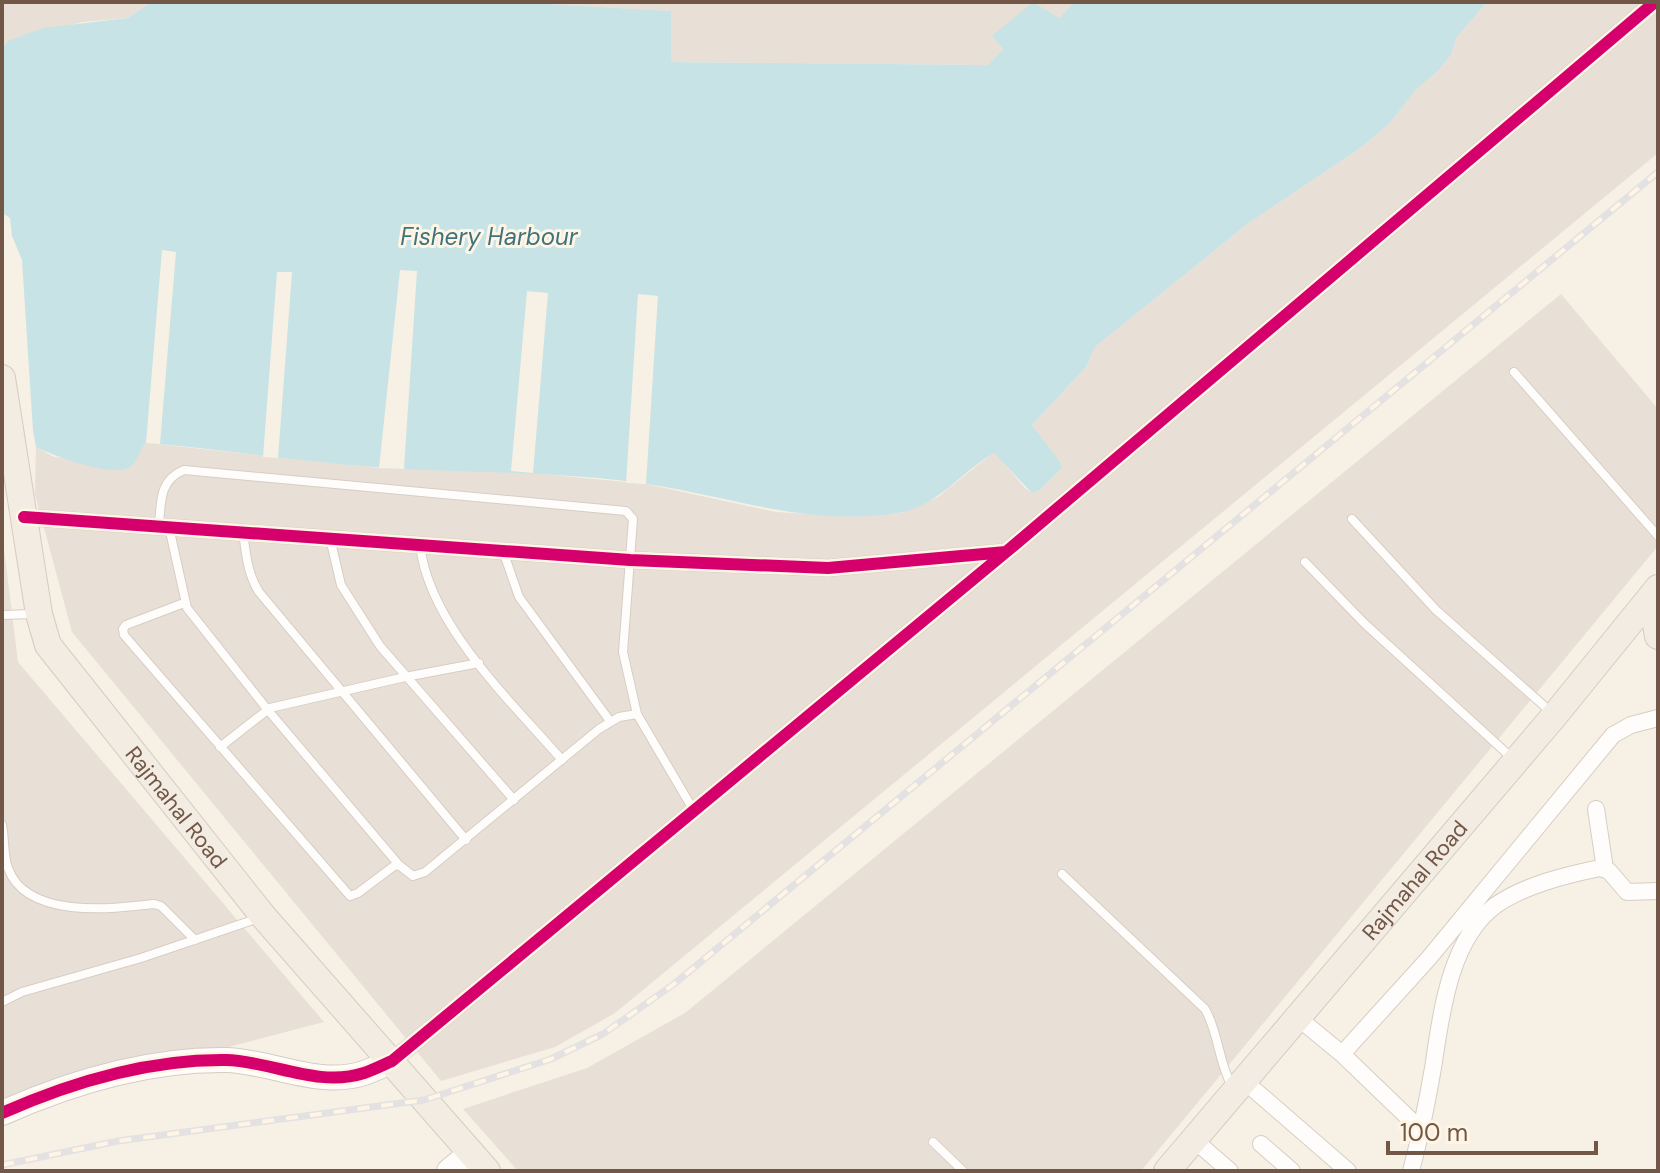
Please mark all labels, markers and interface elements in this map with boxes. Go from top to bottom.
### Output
water label: Fishery Harbour [400,221,579,252]
street label: Rajmahal Road [119,740,234,874]
street label: Rajmahal Road [1355,814,1474,946]
scale bar [1388,1105,1596,1155]
text: 100 m [1400,1117,1468,1148]

